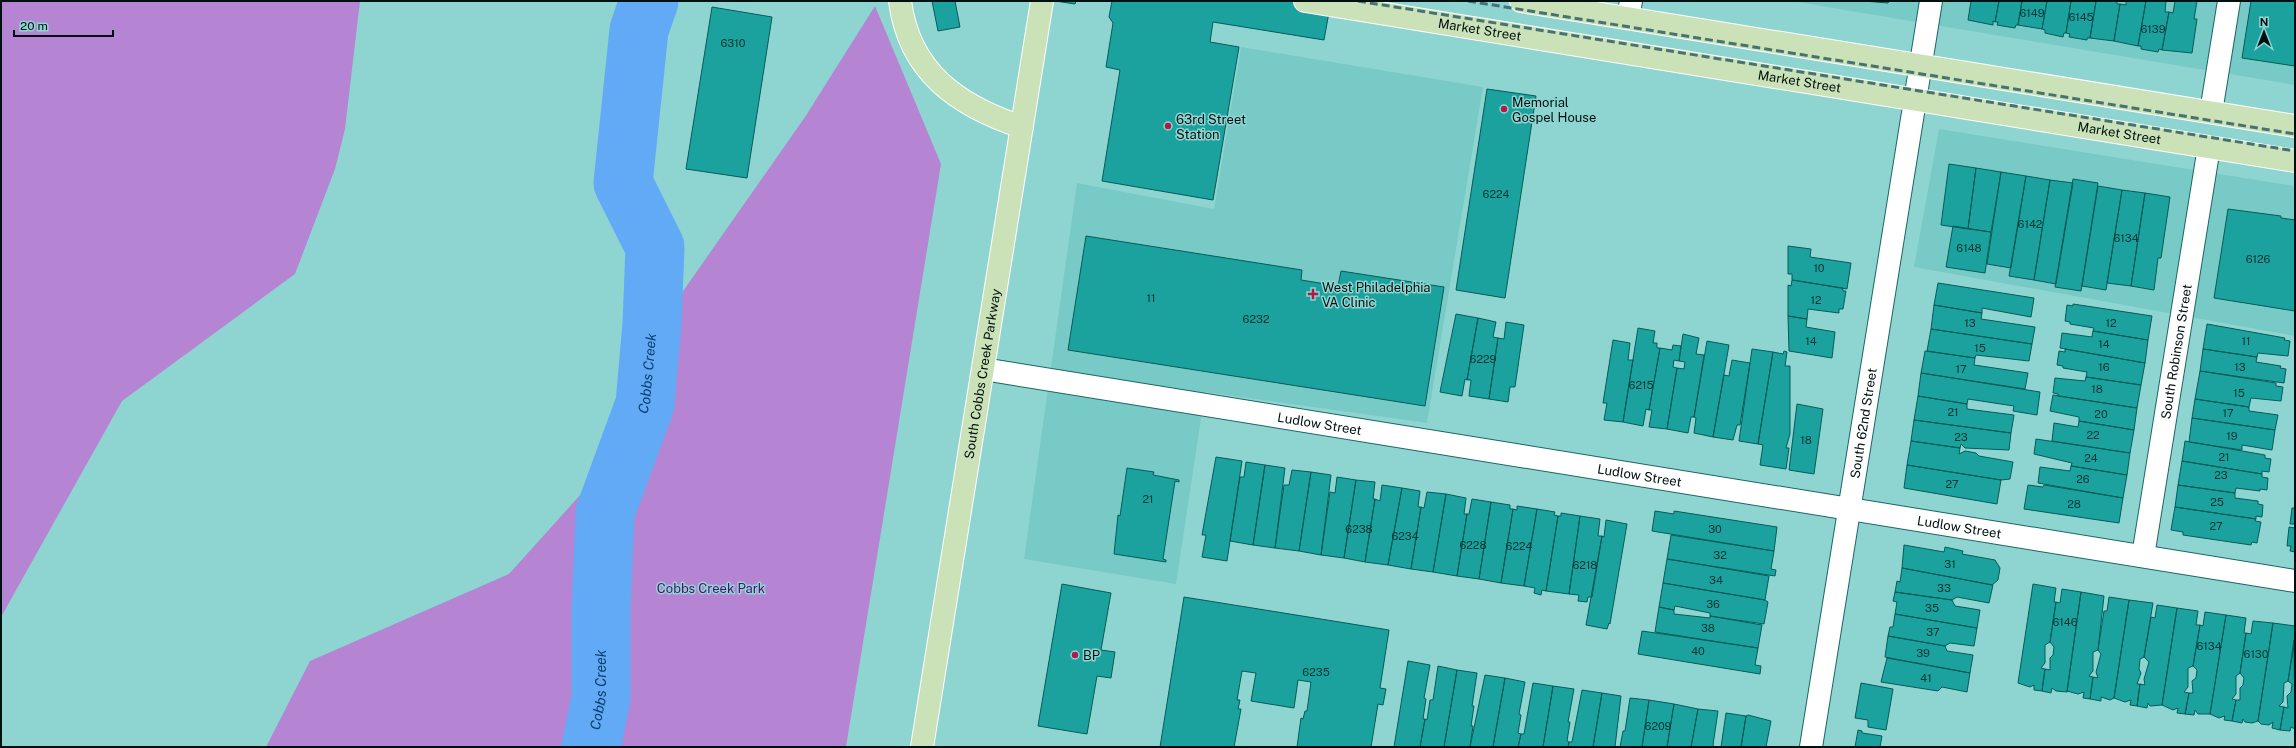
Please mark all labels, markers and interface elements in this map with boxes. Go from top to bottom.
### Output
house number: 6149 [2019,7,2045,19]
house number: 6145 [2068,11,2094,23]
scale bar [14,12,113,38]
north arrow [2244,12,2284,52]
street label: Market Street [1437,16,1522,44]
text: N [2260,16,2268,28]
text: 20 m [20,19,48,33]
house number: 6139 [2140,23,2166,35]
house number: 6310 [721,37,746,49]
street label: Market Street [1757,67,1842,96]
place label: Memorial Gospel House [1512,95,1596,125]
marker: Memorial Gospel House [1499,104,1509,114]
place label: 63rd Street Station [1176,112,1246,142]
street label: Market Street [2077,119,2162,147]
marker: 63rd Street Station [1163,121,1173,131]
house number: 6224 [1483,188,1510,200]
house number: 6142 [2018,218,2043,230]
house number: 6134 [2113,232,2139,244]
house number: 6148 [1956,242,1982,254]
house number: 6126 [2246,253,2271,265]
house number: 10 [1813,262,1825,274]
place label: West Philadelphia VA Clinic [1322,280,1431,310]
street label: South Robinson Street [2158,283,2195,420]
street label: South Cobbs Creek Parkway [961,288,1004,460]
marker: West Philadelphia VA Clinic [1307,288,1319,300]
house number: 11 [1147,292,1155,304]
house number: 12 [1810,294,1822,306]
house number: 6232 [1243,313,1270,325]
house number: 13 [1964,317,1976,329]
house number: 12 [2105,317,2117,329]
water label: Cobbs Creek [634,332,659,416]
house number: 14 [1805,335,1817,347]
house number: 11 [2242,335,2250,347]
house number: 14 [2098,338,2110,350]
house number: 15 [1974,342,1986,354]
house number: 6229 [1470,353,1497,365]
house number: 16 [2098,361,2110,373]
house number: 13 [2234,361,2246,373]
house number: 17 [1955,363,1967,375]
street label: South 62nd Street [1847,367,1880,480]
house number: 6215 [1629,379,1653,391]
house number: 18 [2091,383,2103,395]
house number: 15 [2233,387,2245,399]
house number: 21 [1947,406,1959,418]
house number: 17 [2222,407,2234,419]
house number: 20 [2094,408,2108,420]
street label: Ludlow Street [1276,410,1363,438]
house number: 22 [2086,429,2100,441]
house number: 19 [2226,430,2238,442]
house number: 23 [1954,431,1968,443]
house number: 18 [1800,434,1812,446]
house number: 21 [2218,451,2230,463]
house number: 24 [2084,452,2098,464]
street label: Ludlow Street [1596,461,1683,490]
house number: 23 [2214,469,2228,481]
house number: 26 [2076,473,2090,485]
house number: 27 [1945,478,1959,490]
house number: 21 [1142,493,1154,505]
house number: 25 [2210,496,2224,508]
house number: 28 [2067,498,2081,510]
street label: Ludlow Street [1916,513,2002,541]
house number: 27 [2209,520,2223,532]
house number: 6238 [1345,523,1373,535]
house number: 30 [1708,523,1722,535]
house number: 6234 [1391,530,1419,542]
house number: 6228 [1459,539,1487,551]
house number: 6224 [1506,540,1533,552]
house number: 32 [1713,549,1727,561]
house number: 31 [1944,558,1956,570]
house number: 6218 [1572,559,1598,571]
house number: 34 [1709,574,1723,586]
park label: Cobbs Creek Park [657,581,765,596]
house number: 33 [1937,582,1951,594]
house number: 36 [1706,598,1720,610]
house number: 35 [1925,602,1939,614]
house number: 6146 [2052,616,2078,628]
house number: 38 [1701,622,1715,634]
house number: 37 [1926,626,1940,638]
house number: 6134 [2196,640,2222,652]
house number: 40 [1691,645,1705,657]
house number: 39 [1916,647,1930,659]
place label: BP [1083,648,1100,663]
house number: 6130 [2244,648,2269,660]
water label: Cobbs Creek [587,649,609,731]
marker: BP [1070,650,1080,660]
house number: 6235 [1302,666,1330,678]
house number: 41 [1920,672,1932,684]
house number: 6209 [1645,720,1672,732]

